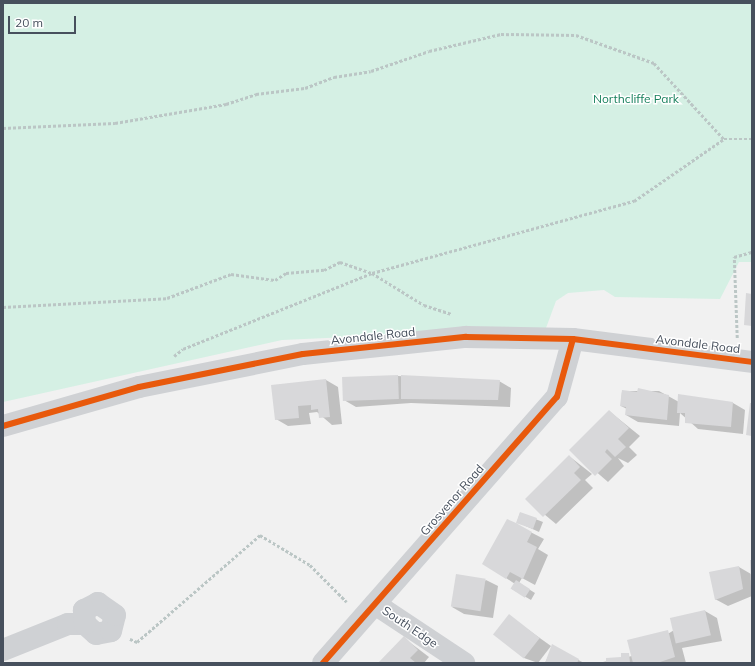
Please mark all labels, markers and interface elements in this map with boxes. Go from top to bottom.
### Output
scale bar [10,8,78,34]
text: 20 m [15,15,43,30]
park label: Northcliffe Park [593,92,679,106]
street label: Avondale Road [330,324,416,348]
street label: Avondale Road [655,332,741,356]
street label: Grosvenor Road [417,462,487,538]
street label: South Edge [380,603,440,651]

